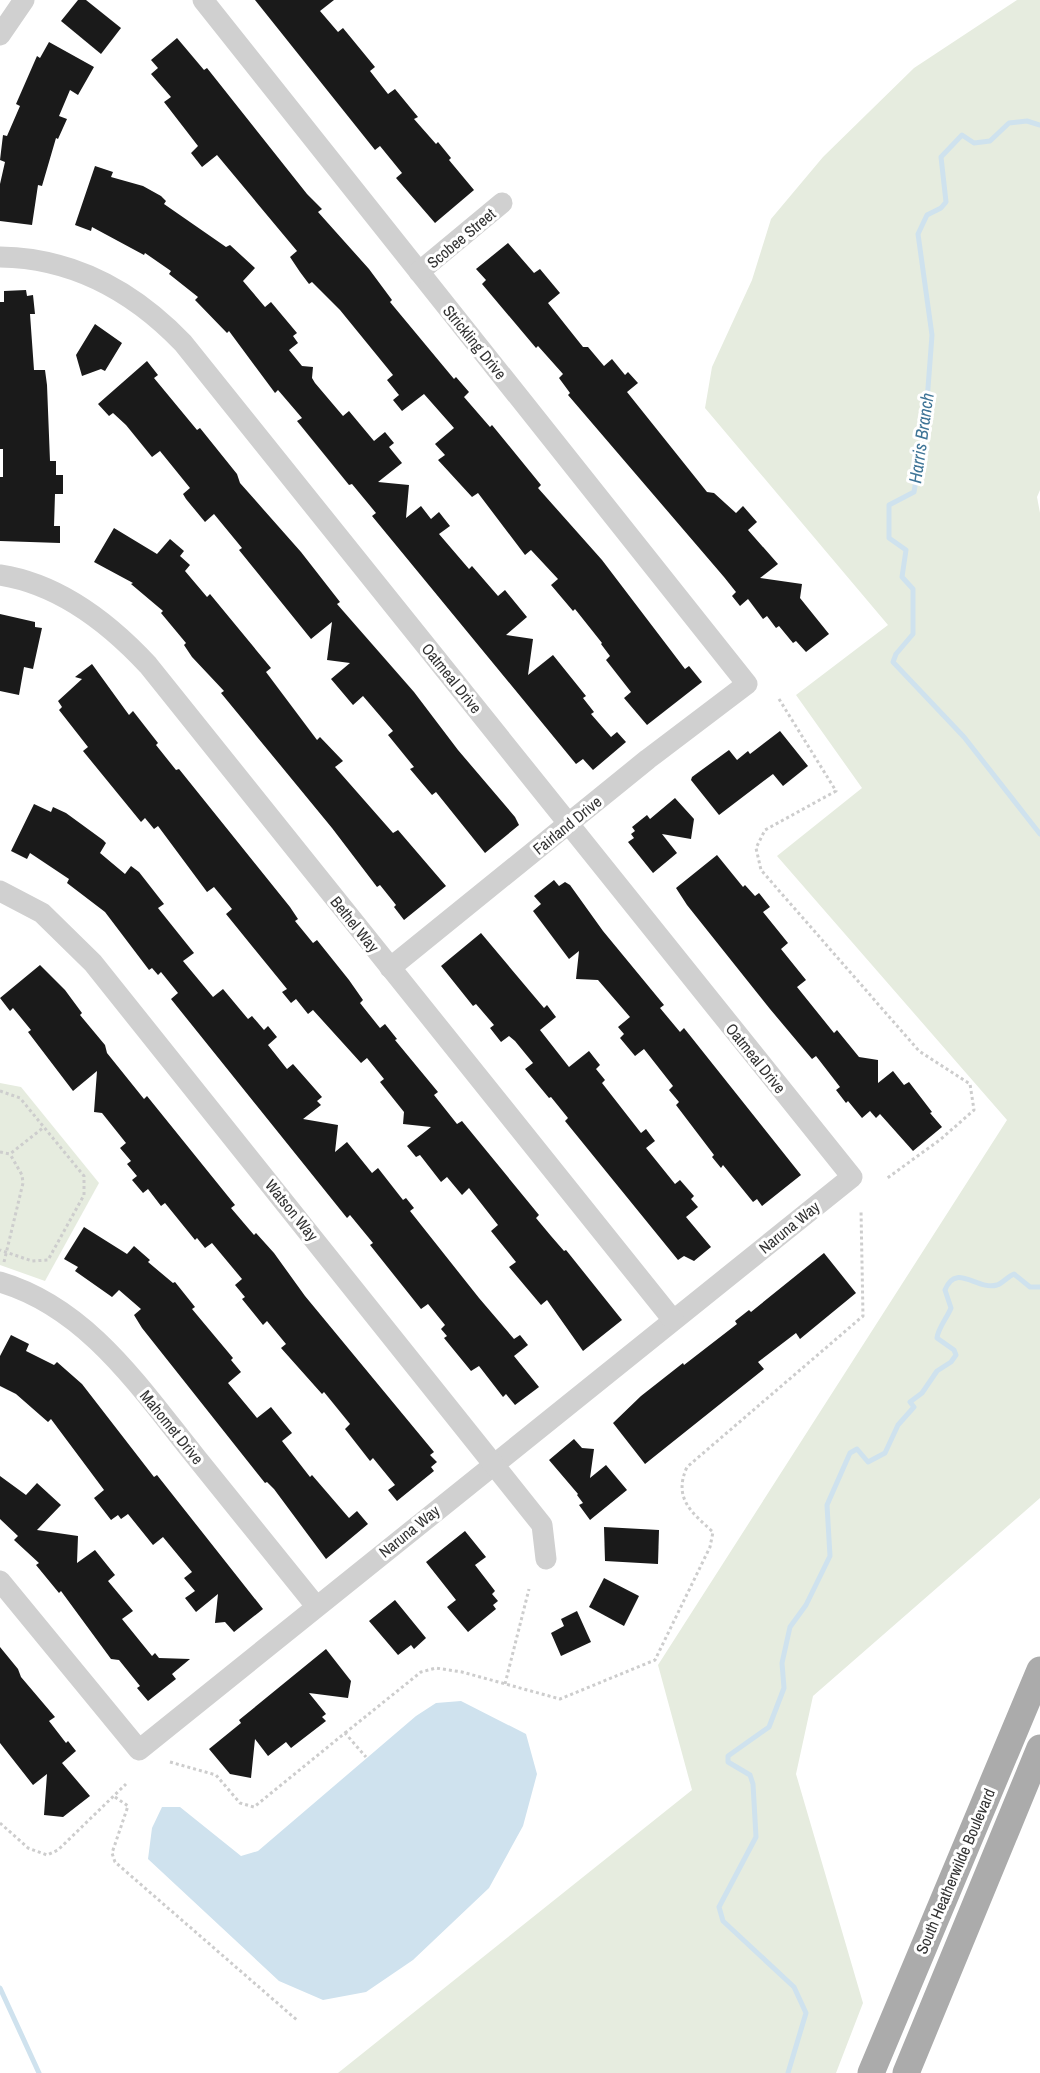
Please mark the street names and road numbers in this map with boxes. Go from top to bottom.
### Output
street label: Scobee Street [422,203,500,273]
street label: Strickling Drive [438,300,512,384]
street label: Oatmeal Drive [417,638,487,718]
street label: Fairland Drive [528,790,606,860]
street label: Bethel Way [325,891,385,957]
street label: Oatmeal Drive [721,1018,791,1098]
street label: Watson Way [260,1175,324,1246]
street label: Naruna Way [754,1195,824,1258]
street label: Mahomet Drive [135,1385,209,1469]
street label: Naruna Way [374,1499,444,1562]
street label: South Heatherwilde Boulevard [910,1785,1000,1957]

